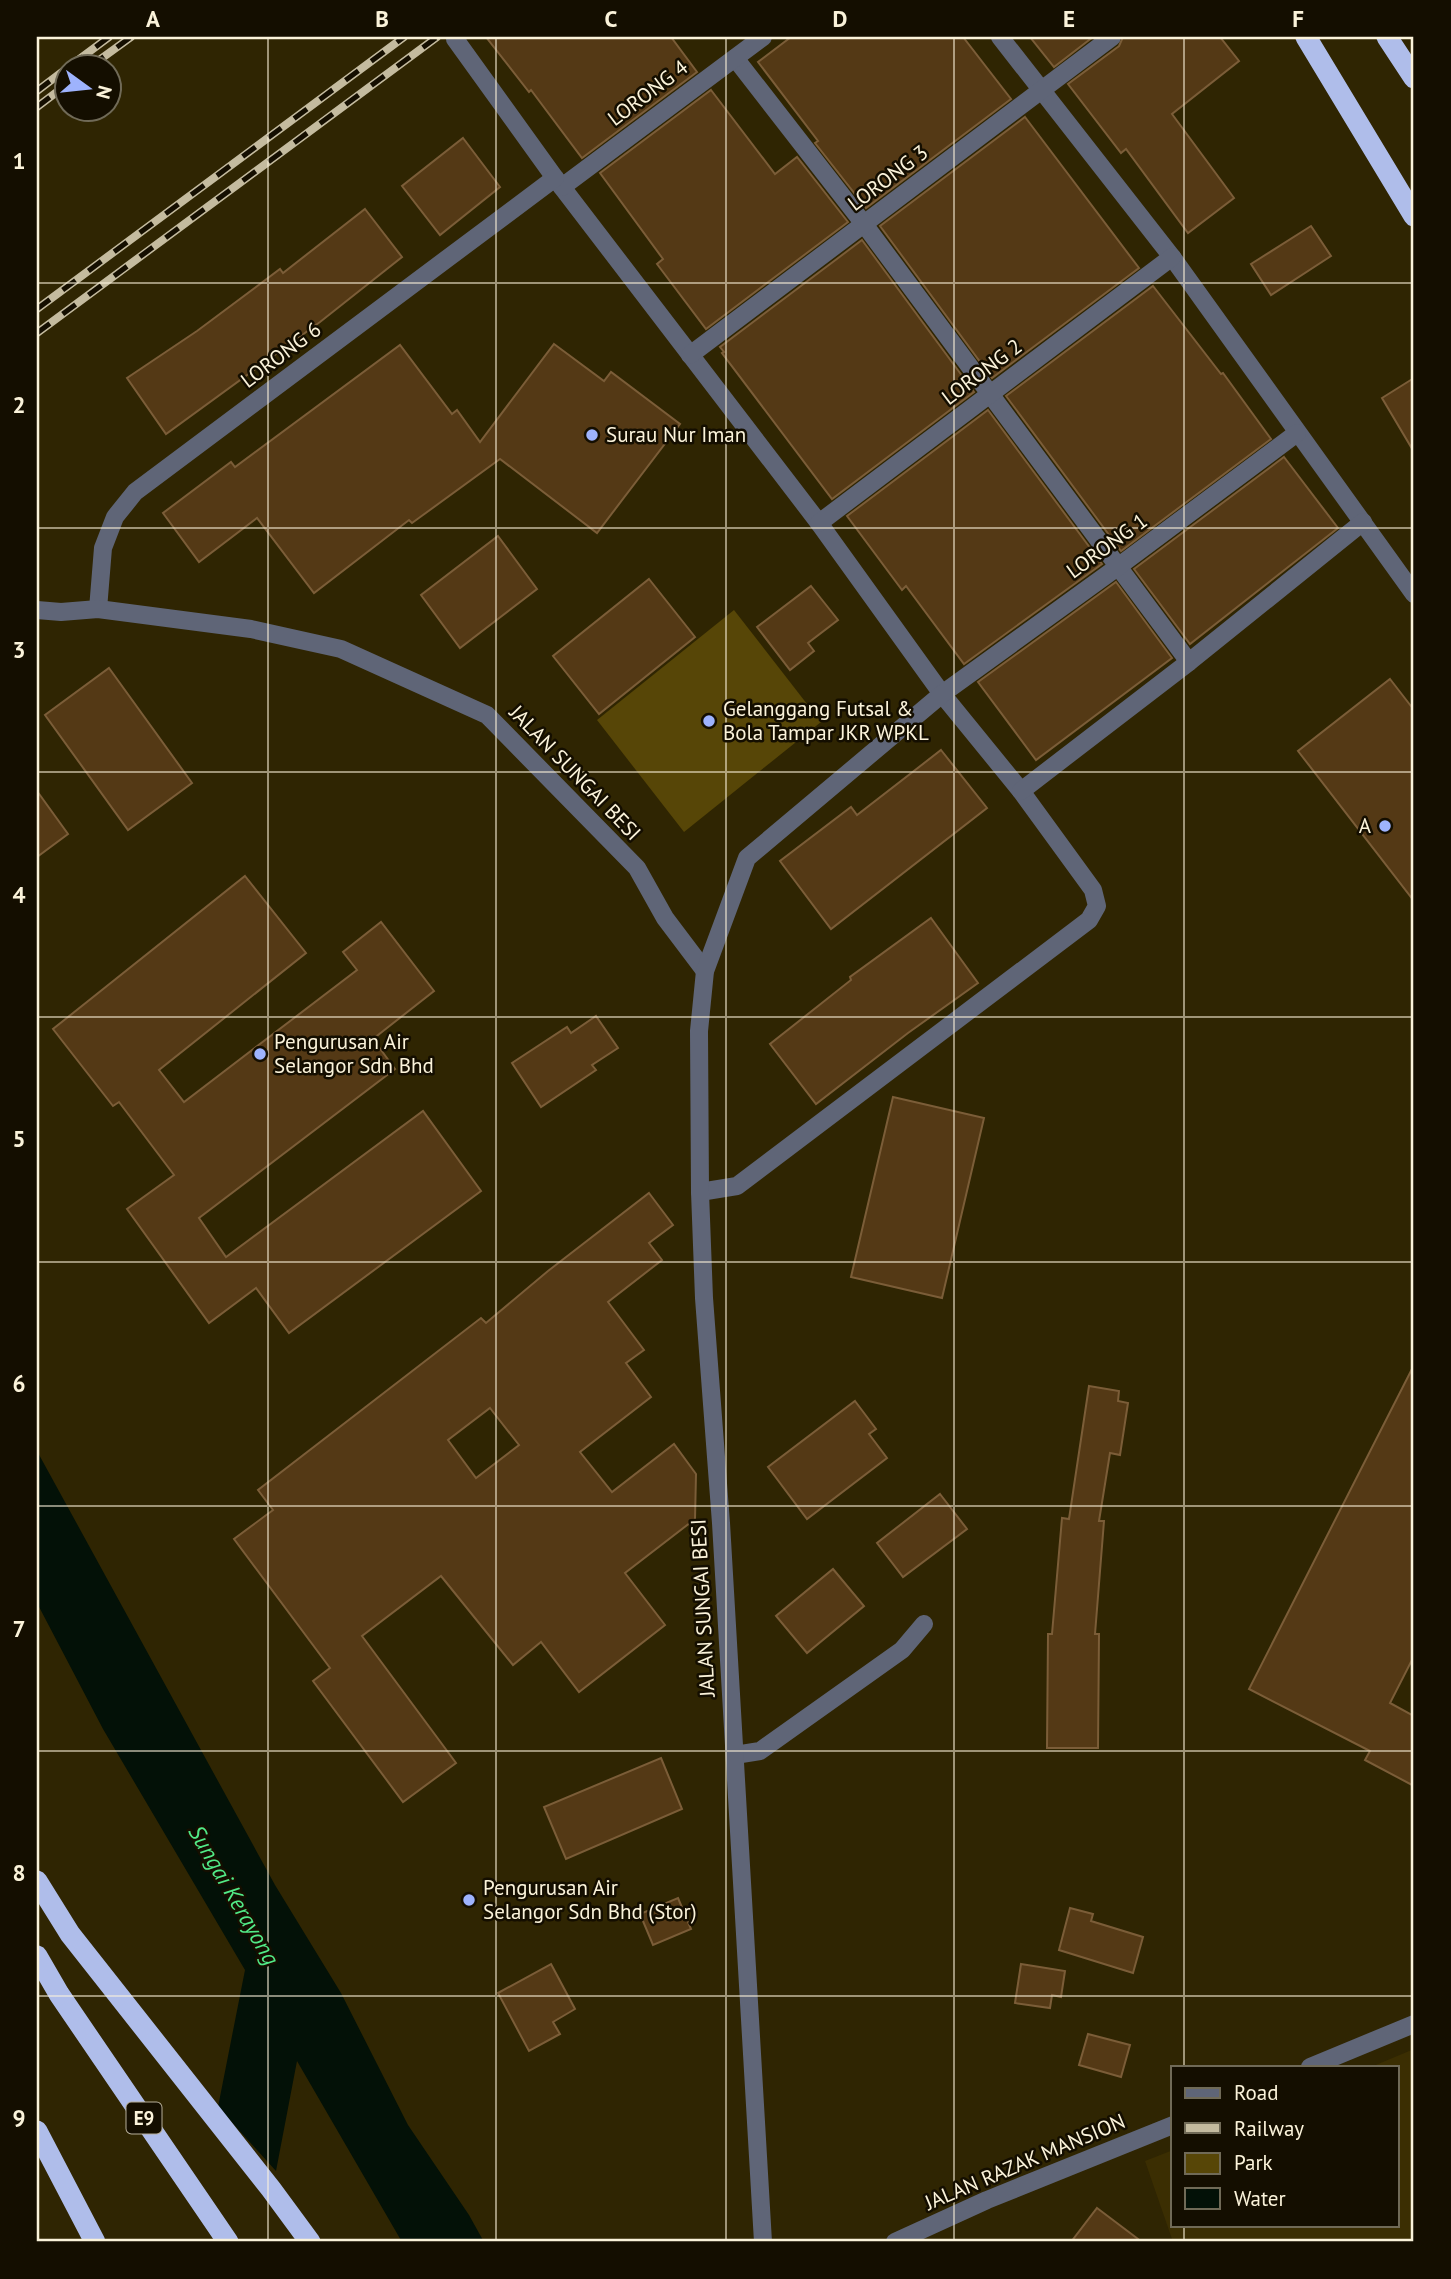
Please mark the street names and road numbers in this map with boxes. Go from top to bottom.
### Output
street label: LORONG 4 [602,54,693,132]
street label: LORONG 3 [842,139,933,217]
street label: LORONG 6 [235,316,326,394]
street label: LORONG 2 [936,333,1027,411]
street label: LORONG 1 [1061,507,1153,584]
street label: JALAN SUNGAI BESI [503,699,647,846]
street label: JALAN SUNGAI BESI [684,1518,721,1699]
road number: E9 [127,2102,162,2134]
street label: JALAN RAZAK MANSION [920,2107,1129,2216]

